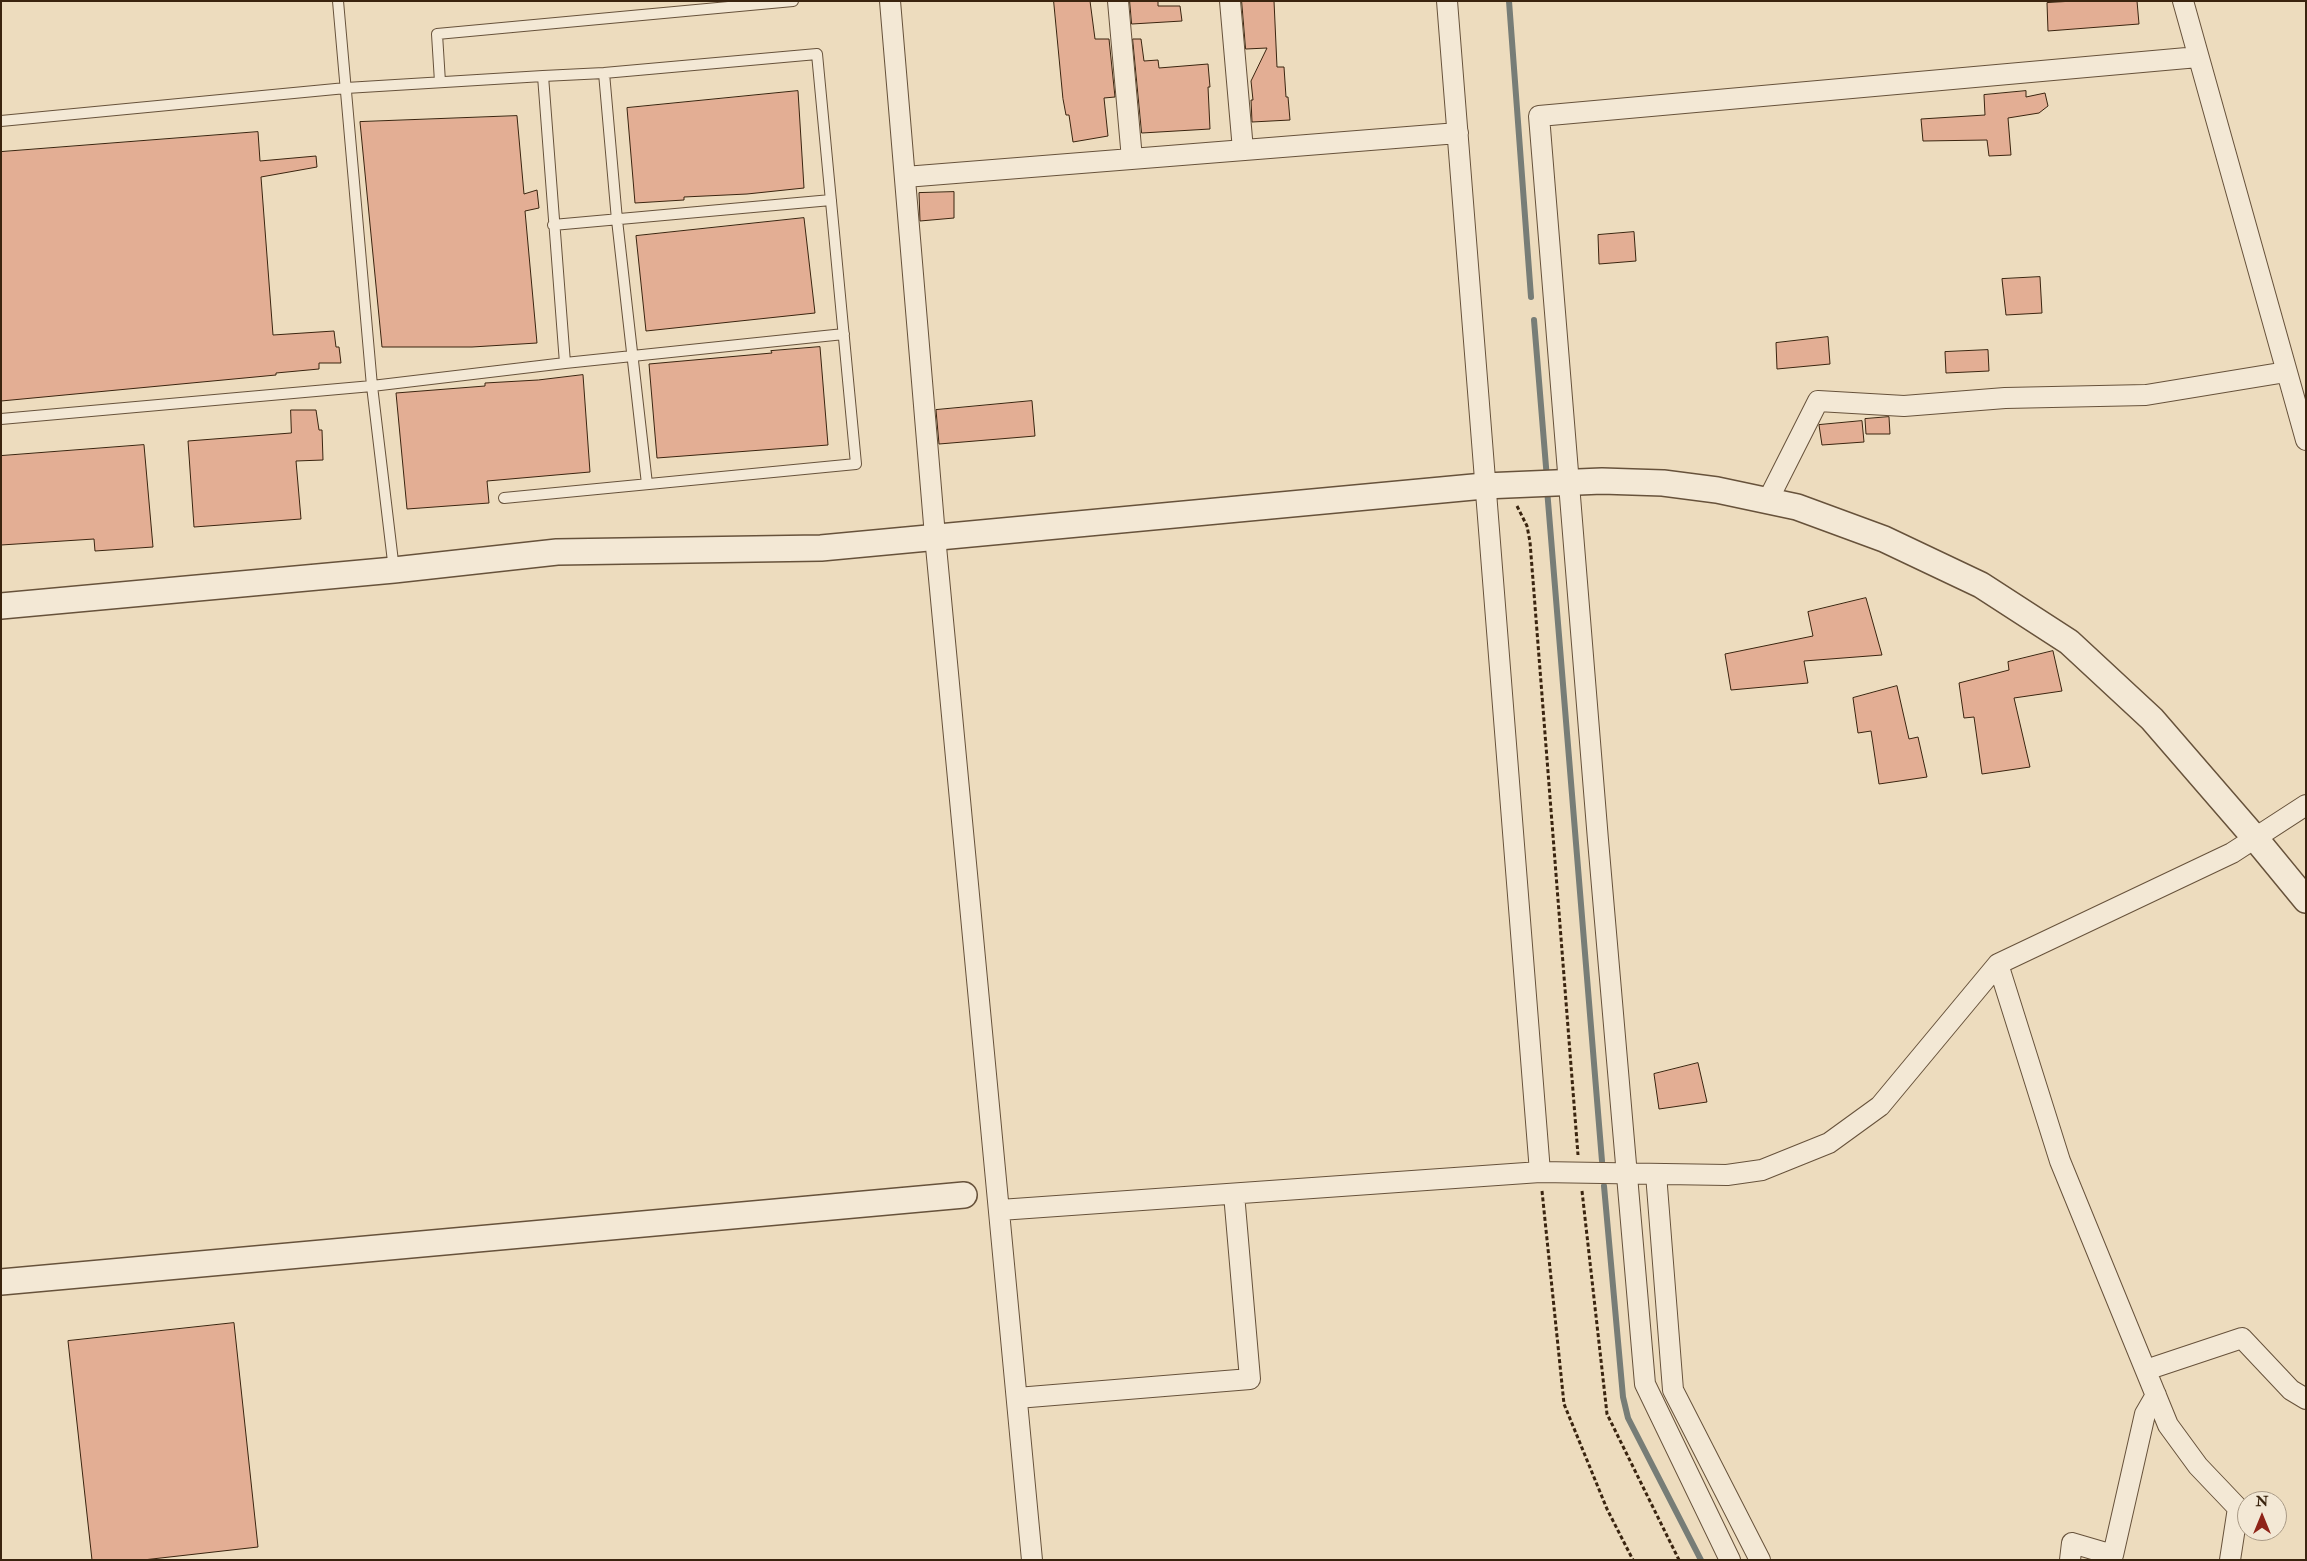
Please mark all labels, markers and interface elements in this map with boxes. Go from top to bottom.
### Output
north arrow [2237,1491,2287,1541]
text: N [2256,1493,2268,1510]

